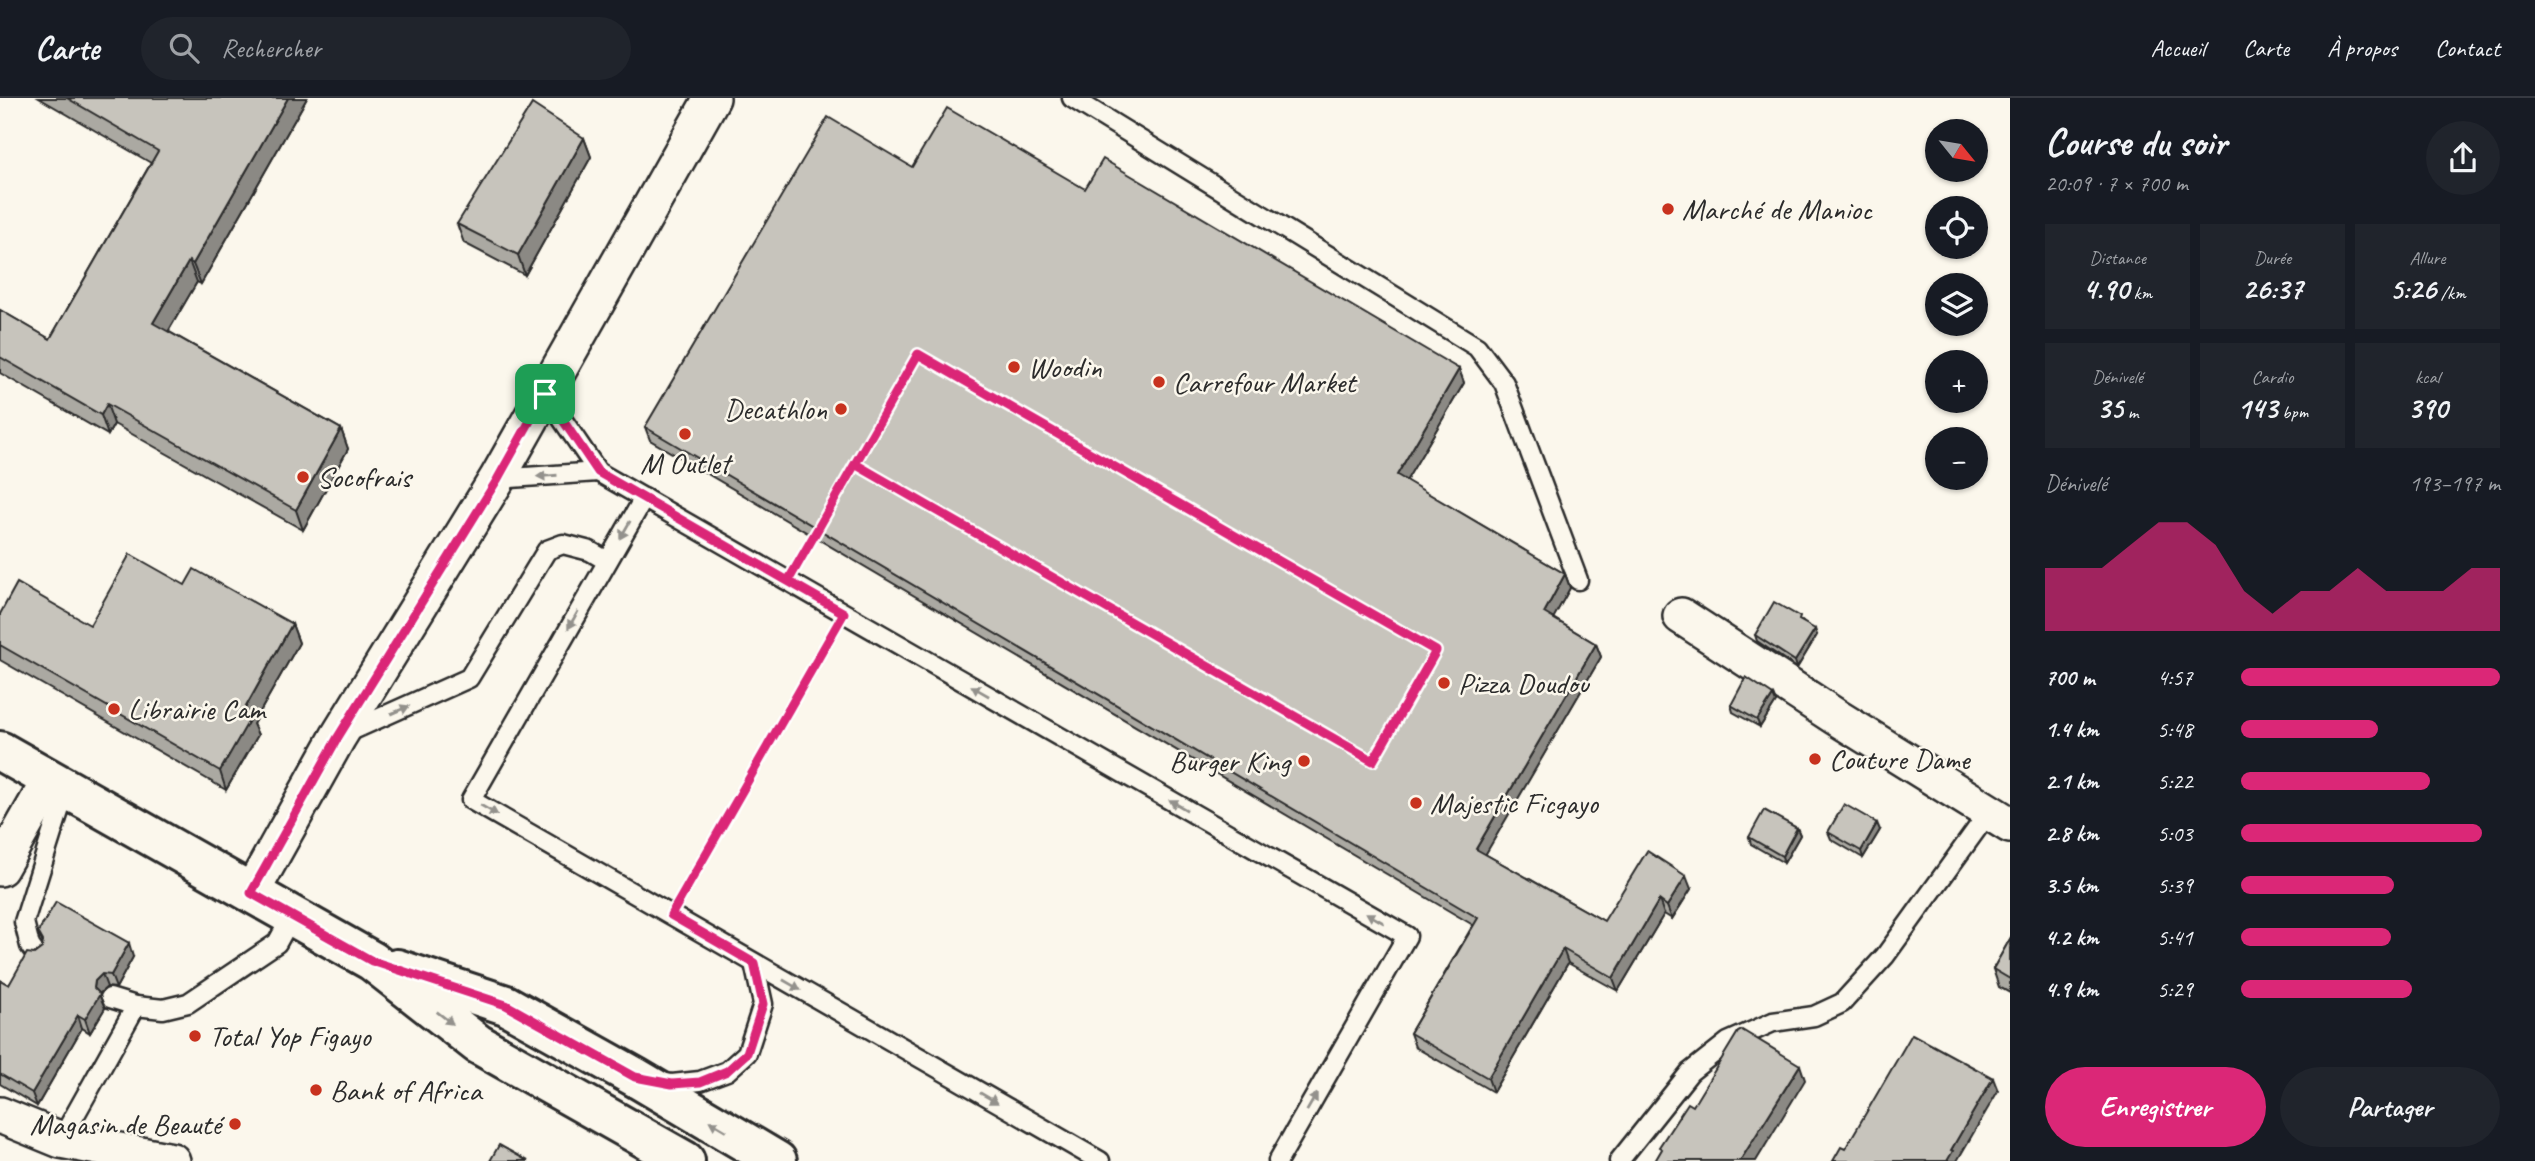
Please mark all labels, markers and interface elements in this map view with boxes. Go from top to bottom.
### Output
search box [141,17,631,80]
text: Carte [35,27,99,69]
icon: search [165,29,203,67]
text: Rechercher [221,32,321,65]
text: Accueil [2151,33,2205,63]
text: Carte [2243,33,2289,63]
text: À propos [2327,33,2397,63]
text: Contact [2435,33,2500,63]
north arrow [1925,119,1988,182]
map controls [1925,119,1988,490]
text: Course du soir [2045,119,2227,166]
button: share [2426,121,2500,195]
text: 20:09 · 7 × 700 m [2045,169,2188,198]
place label: Marché de Manioc [1682,190,1873,228]
button: locate [1925,196,1988,259]
marker: Marché de Manioc [1660,201,1676,217]
text: Distance [2089,246,2146,270]
text: Durée [2254,246,2291,270]
text: Allure [2409,246,2446,270]
text: 4.90 [2083,270,2129,308]
text: 26:37 [2242,270,2303,308]
text: 5:26 [2389,270,2436,308]
button: layers [1925,273,1988,336]
text: km [2129,281,2152,305]
text: /km [2436,281,2466,305]
place label: Woodin [1028,348,1102,386]
button: + [1925,350,1988,413]
marker: Woodin [1006,359,1022,375]
place label: Carrefour Market [1173,363,1358,401]
pin [515,364,575,424]
text: Dénivelé [2092,365,2143,389]
text: Cardio [2252,365,2293,389]
text: kcal [2415,365,2440,389]
marker: Carrefour Market [1151,374,1167,390]
icon: arrive [526,375,564,413]
text: 35 [2097,389,2123,427]
text: 143 [2237,389,2277,427]
text: 390 [2407,389,2448,427]
place label: Decathlon [724,390,827,428]
text: m [2123,400,2138,424]
text: bpm [2277,400,2308,424]
marker: Decathlon [833,401,849,417]
marker: M Outlet [677,426,693,442]
button: − [1925,427,1988,490]
place label: M Outlet [640,444,734,482]
place label: Socofrais [317,458,414,496]
marker: Socofrais [295,469,311,485]
text: Dénivelé [2045,469,2107,498]
text: 193–197 m [2409,469,2500,498]
one-way arrow [536,471,558,482]
one-way arrow [619,520,631,539]
one-way arrow [567,611,579,630]
text: 700 m [2045,663,2095,692]
text: 4:57 [2157,663,2193,692]
place label: Pizza Doudou [1458,664,1590,702]
marker: Pizza Doudou [1436,675,1452,691]
one-way arrow [971,685,990,698]
place label: Librairie Cam [128,690,267,728]
marker: Librairie Cam [106,701,122,717]
one-way arrow [390,704,410,716]
text: 1.4 km [2045,715,2099,744]
text: 5:48 [2157,715,2193,744]
place label: Couture Dame [1829,740,1972,778]
place label: Burger King [1169,742,1292,780]
marker: Couture Dame [1807,751,1823,767]
marker: Burger King [1296,753,1312,769]
text: 2.1 km [2045,767,2099,796]
text: 5:22 [2157,767,2193,796]
place label: Majestic Ficgayo [1430,784,1599,822]
marker: Majestic Ficgayo [1408,795,1424,811]
one-way arrow [1168,799,1187,811]
one-way arrow [479,804,498,816]
text: 2.8 km [2045,819,2099,848]
text: 5:03 [2157,819,2193,848]
text: 3.5 km [2045,871,2098,900]
text: 5:39 [2157,871,2193,900]
one-way arrow [1366,912,1385,924]
text: 4.2 km [2045,923,2099,952]
text: 5:41 [2157,923,2193,952]
text: 4.9 km [2045,975,2098,1004]
text: 5:29 [2157,975,2193,1004]
one-way arrow [782,979,802,991]
one-way arrow [436,1011,454,1026]
place label: Total Yop Figayo [209,1017,372,1055]
marker: Total Yop Figayo [187,1028,203,1044]
button: Enregistrer [2045,1067,2266,1147]
button: Partager [2280,1067,2500,1147]
place label: Bank of Africa [330,1071,483,1109]
marker: Bank of Africa [308,1082,324,1098]
one-way arrow [980,1092,999,1104]
one-way arrow [1306,1092,1318,1111]
place label: Magasin de Beauté [30,1105,225,1143]
marker: Magasin de Beauté [227,1116,243,1132]
one-way arrow [709,1120,728,1132]

